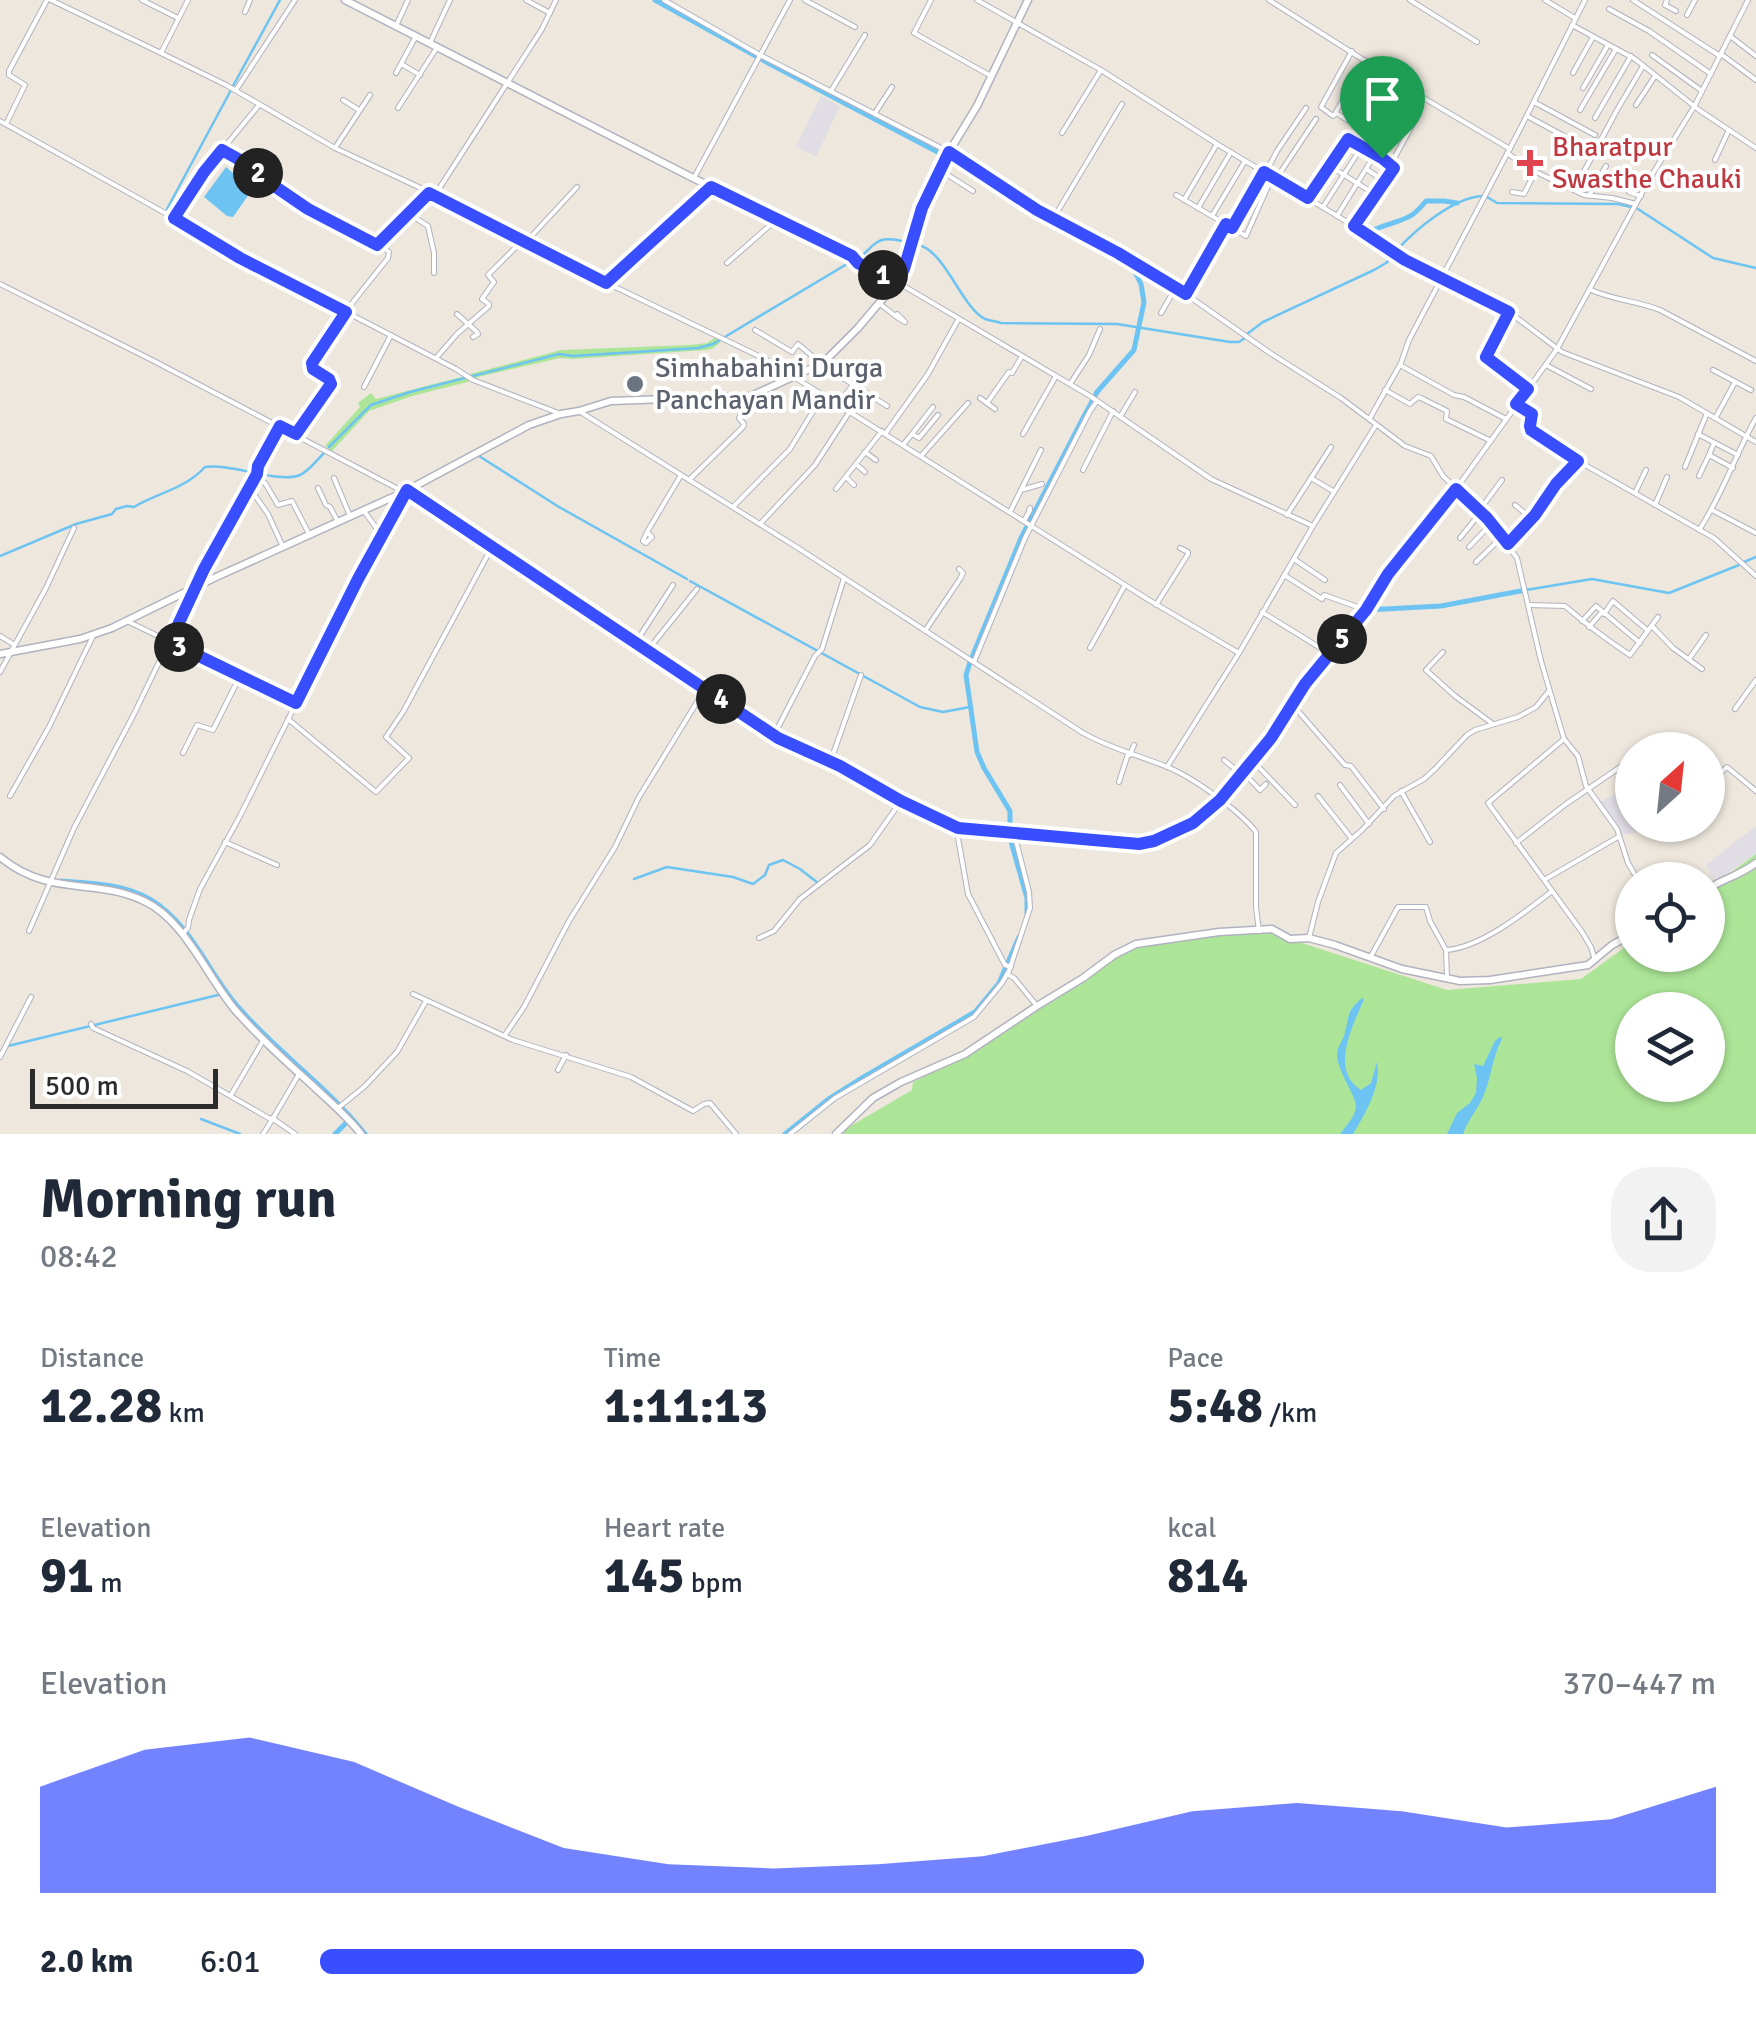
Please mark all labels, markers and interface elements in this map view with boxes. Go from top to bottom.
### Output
pin [1340,56,1425,159]
icon: arrive [1355,71,1410,126]
place label: Bharatpur Swasthe Chauki [1552,130,1742,196]
pin: 2 [233,148,283,198]
marker: Bharatpur Swasthe Chauki [1517,150,1543,176]
text: 2 [250,156,266,190]
pin: 1 [858,250,908,300]
text: 1 [875,258,891,292]
place label: Simhabahini Durga Panchayan Mandir [655,351,883,417]
marker: Simhabahini Durga Panchayan Mandir [624,373,646,395]
pin: 5 [1317,614,1367,664]
pin: 3 [154,622,204,672]
text: 5 [1334,622,1350,656]
text: 3 [171,630,187,664]
pin: 4 [696,674,746,724]
text: 4 [713,682,729,716]
north arrow [1615,732,1725,842]
map controls [1615,732,1725,1102]
button: locate [1615,862,1725,972]
button: layers [1615,992,1725,1102]
scale bar [30,1064,218,1108]
text: 500 m [45,1069,119,1103]
text: Morning run [40,1165,337,1233]
button: share [1611,1167,1716,1272]
text: 08:42 [40,1237,118,1276]
text: Distance [40,1341,144,1375]
text: Time [604,1341,661,1375]
text: Pace [1167,1341,1224,1375]
text: 12.28 [40,1375,162,1437]
text: 1:11:13 [604,1375,768,1437]
text: 5:48 [1167,1375,1263,1437]
text: km [162,1396,205,1430]
text: /km [1263,1396,1317,1430]
text: Elevation [40,1511,152,1545]
text: Heart rate [604,1511,725,1545]
text: kcal [1167,1511,1216,1545]
text: 91 [40,1545,94,1607]
text: 145 [604,1545,685,1607]
text: 814 [1167,1545,1248,1607]
text: m [94,1566,123,1600]
text: bpm [685,1566,743,1600]
text: Elevation [40,1664,167,1703]
text: 370–447 m [1563,1664,1716,1703]
text: 2.0 km [40,1942,133,1981]
text: 6:01 [200,1942,260,1981]

